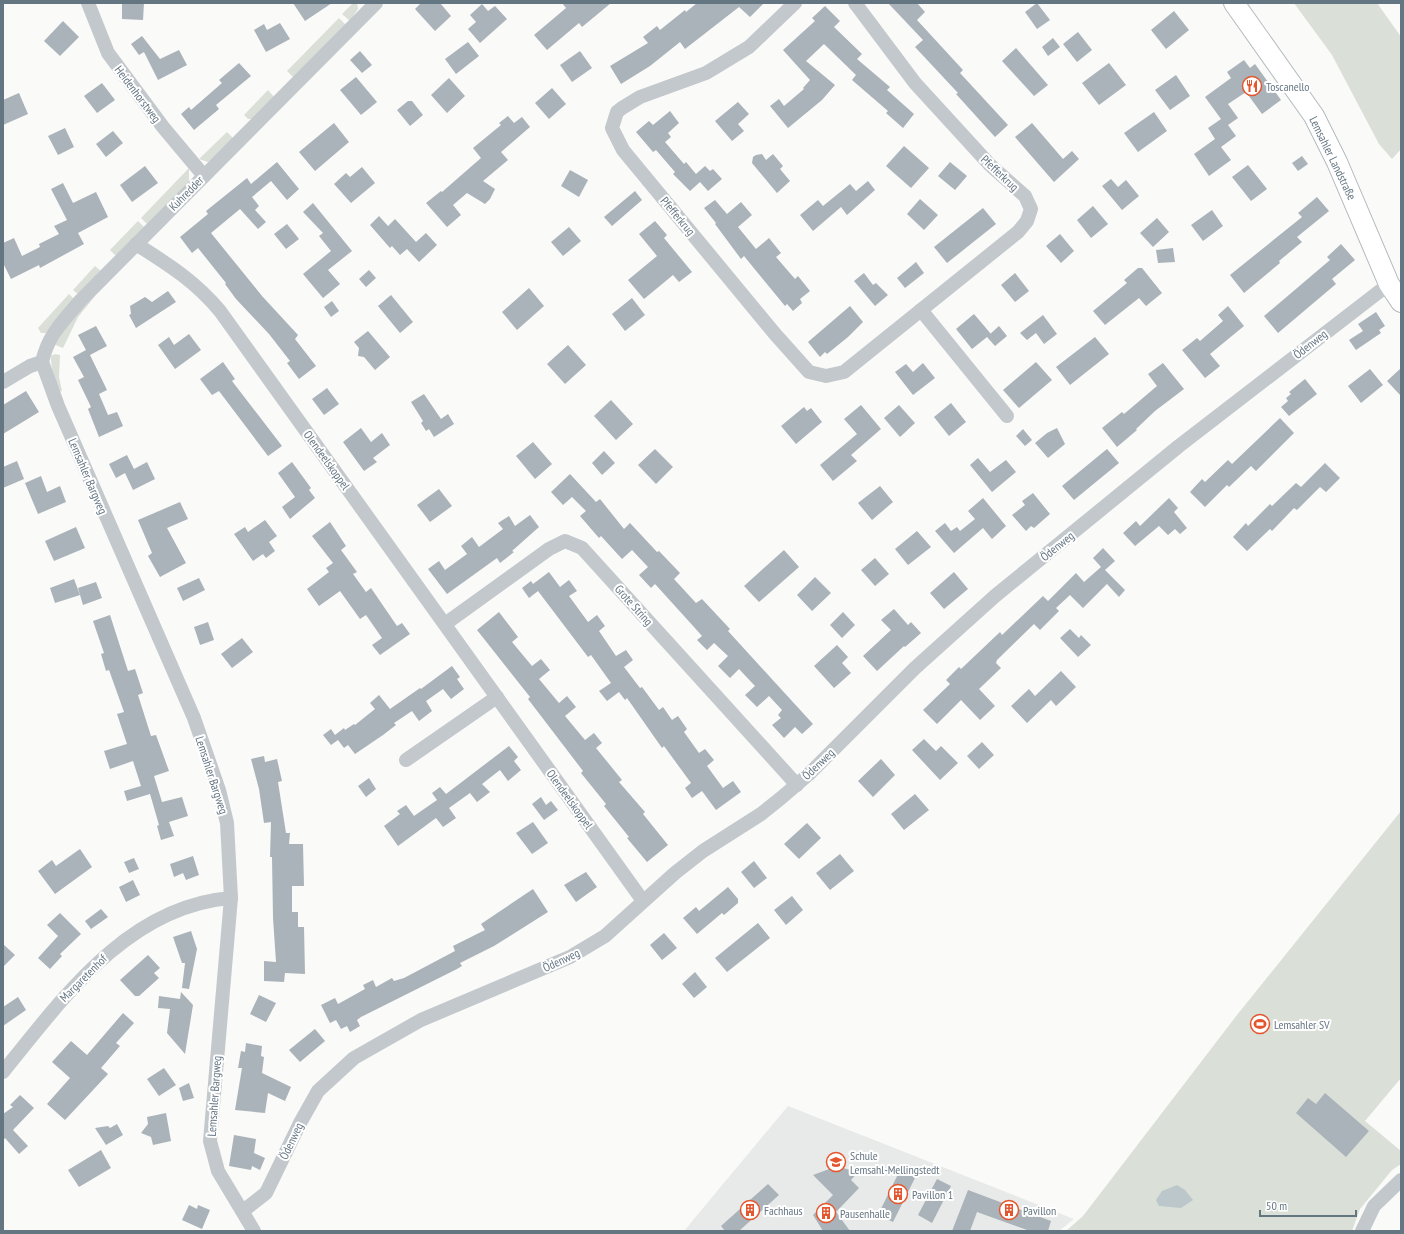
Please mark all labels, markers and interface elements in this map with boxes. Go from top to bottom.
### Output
street label: Heidenhorstweg [112,63,164,125]
restaurant icon: Toscanello [1241,75,1263,97]
place label: Toscanello [1266,79,1309,94]
street label: Lemsahler Landstraße [1306,114,1360,202]
street label: Pfefferkrug [978,152,1022,194]
street label: Kuhredder [165,172,207,214]
street label: Pfefferkrug [657,194,699,238]
street label: Ödenweg [1290,326,1330,362]
street label: Olendeelskoppel [301,428,354,493]
street label: Lemsahler Bargweg [65,436,111,516]
street label: Ödenweg [1037,528,1077,564]
street label: Grote String [612,581,656,629]
street label: Lemsahler Bargweg [192,734,232,816]
street label: Ödenweg [799,745,837,783]
street label: Olendeelskoppel [544,767,597,832]
street label: Ödenweg [540,945,582,975]
street label: Margaretenhof [56,951,110,1005]
sports icon: Lemsahler SV [1249,1013,1271,1035]
place label: Lemsahler SV [1274,1017,1330,1032]
street label: Lemsahler Bargweg [204,1055,224,1137]
street label: Ödenweg [276,1120,306,1162]
place label: Schule Lemsahl-Mellingstedt [850,1148,940,1177]
school or university icon: Schule Lemsahl-Mellingstedt [825,1151,847,1173]
building icon: Pavillon 1 [887,1183,909,1205]
place label: Pavillon 1 [912,1187,953,1202]
scale bar [1260,1192,1356,1218]
text: 50 m [1266,1198,1287,1213]
building icon: Fachhaus [739,1199,761,1221]
building icon: Pavillon [998,1199,1020,1221]
building icon: Pausenhalle [815,1202,837,1224]
place label: Fachhaus [764,1203,803,1218]
place label: Pavillon [1023,1203,1056,1218]
place label: Pausenhalle [840,1206,890,1221]

